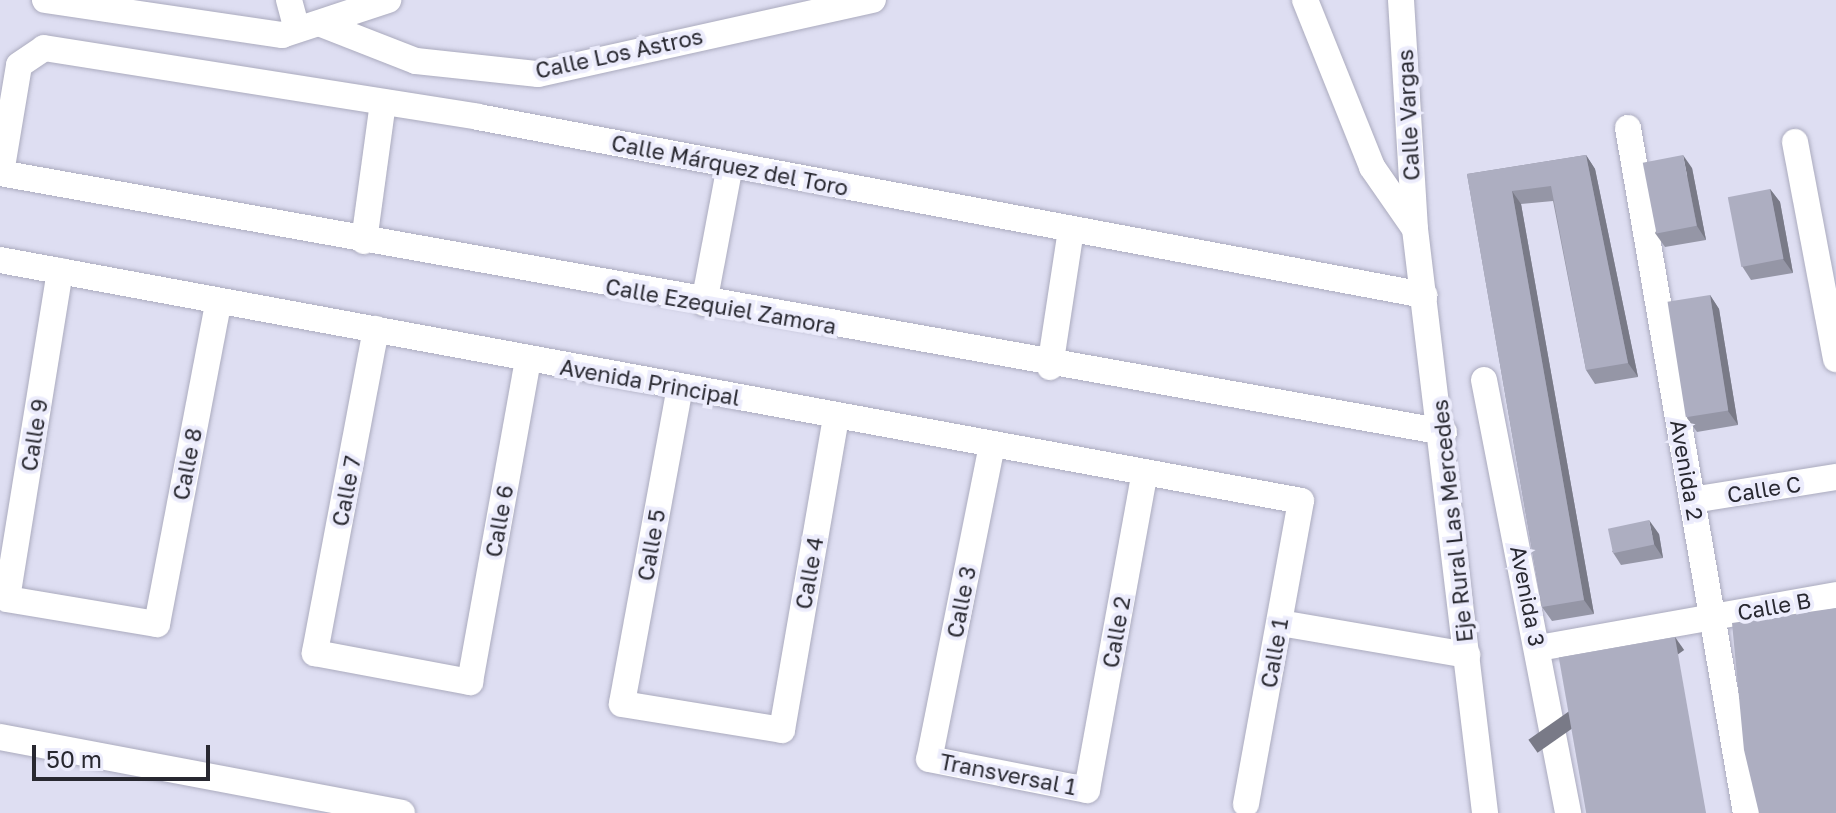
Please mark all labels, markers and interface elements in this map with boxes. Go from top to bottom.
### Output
street label: Calle Los Astros [533,22,705,84]
street label: Calle Vargas [1391,49,1425,181]
street label: Calle Márquez del Toro [609,129,851,201]
street label: Calle Ezequiel Zamora [603,273,839,339]
street label: Avenida Principal [558,353,742,411]
street label: Calle 9 [15,397,53,473]
street label: Eje Rural Las Mercedes [1426,398,1478,644]
street label: Avenida 2 [1665,418,1709,522]
street label: Calle 8 [167,426,207,502]
street label: Calle 7 [326,454,366,528]
street label: Calle C [1725,470,1803,508]
street label: Calle 6 [480,483,518,559]
street label: Calle 5 [632,507,670,583]
street label: Calle 4 [790,535,828,611]
street label: Avenida 3 [1505,544,1551,648]
street label: Calle 3 [941,564,981,640]
street label: Calle B [1735,587,1813,625]
street label: Calle 2 [1097,594,1135,670]
street label: Calle 1 [1255,616,1293,690]
scale bar [36,729,214,779]
text: 50 m [46,744,102,773]
street label: Transversal 1 [938,748,1078,800]

